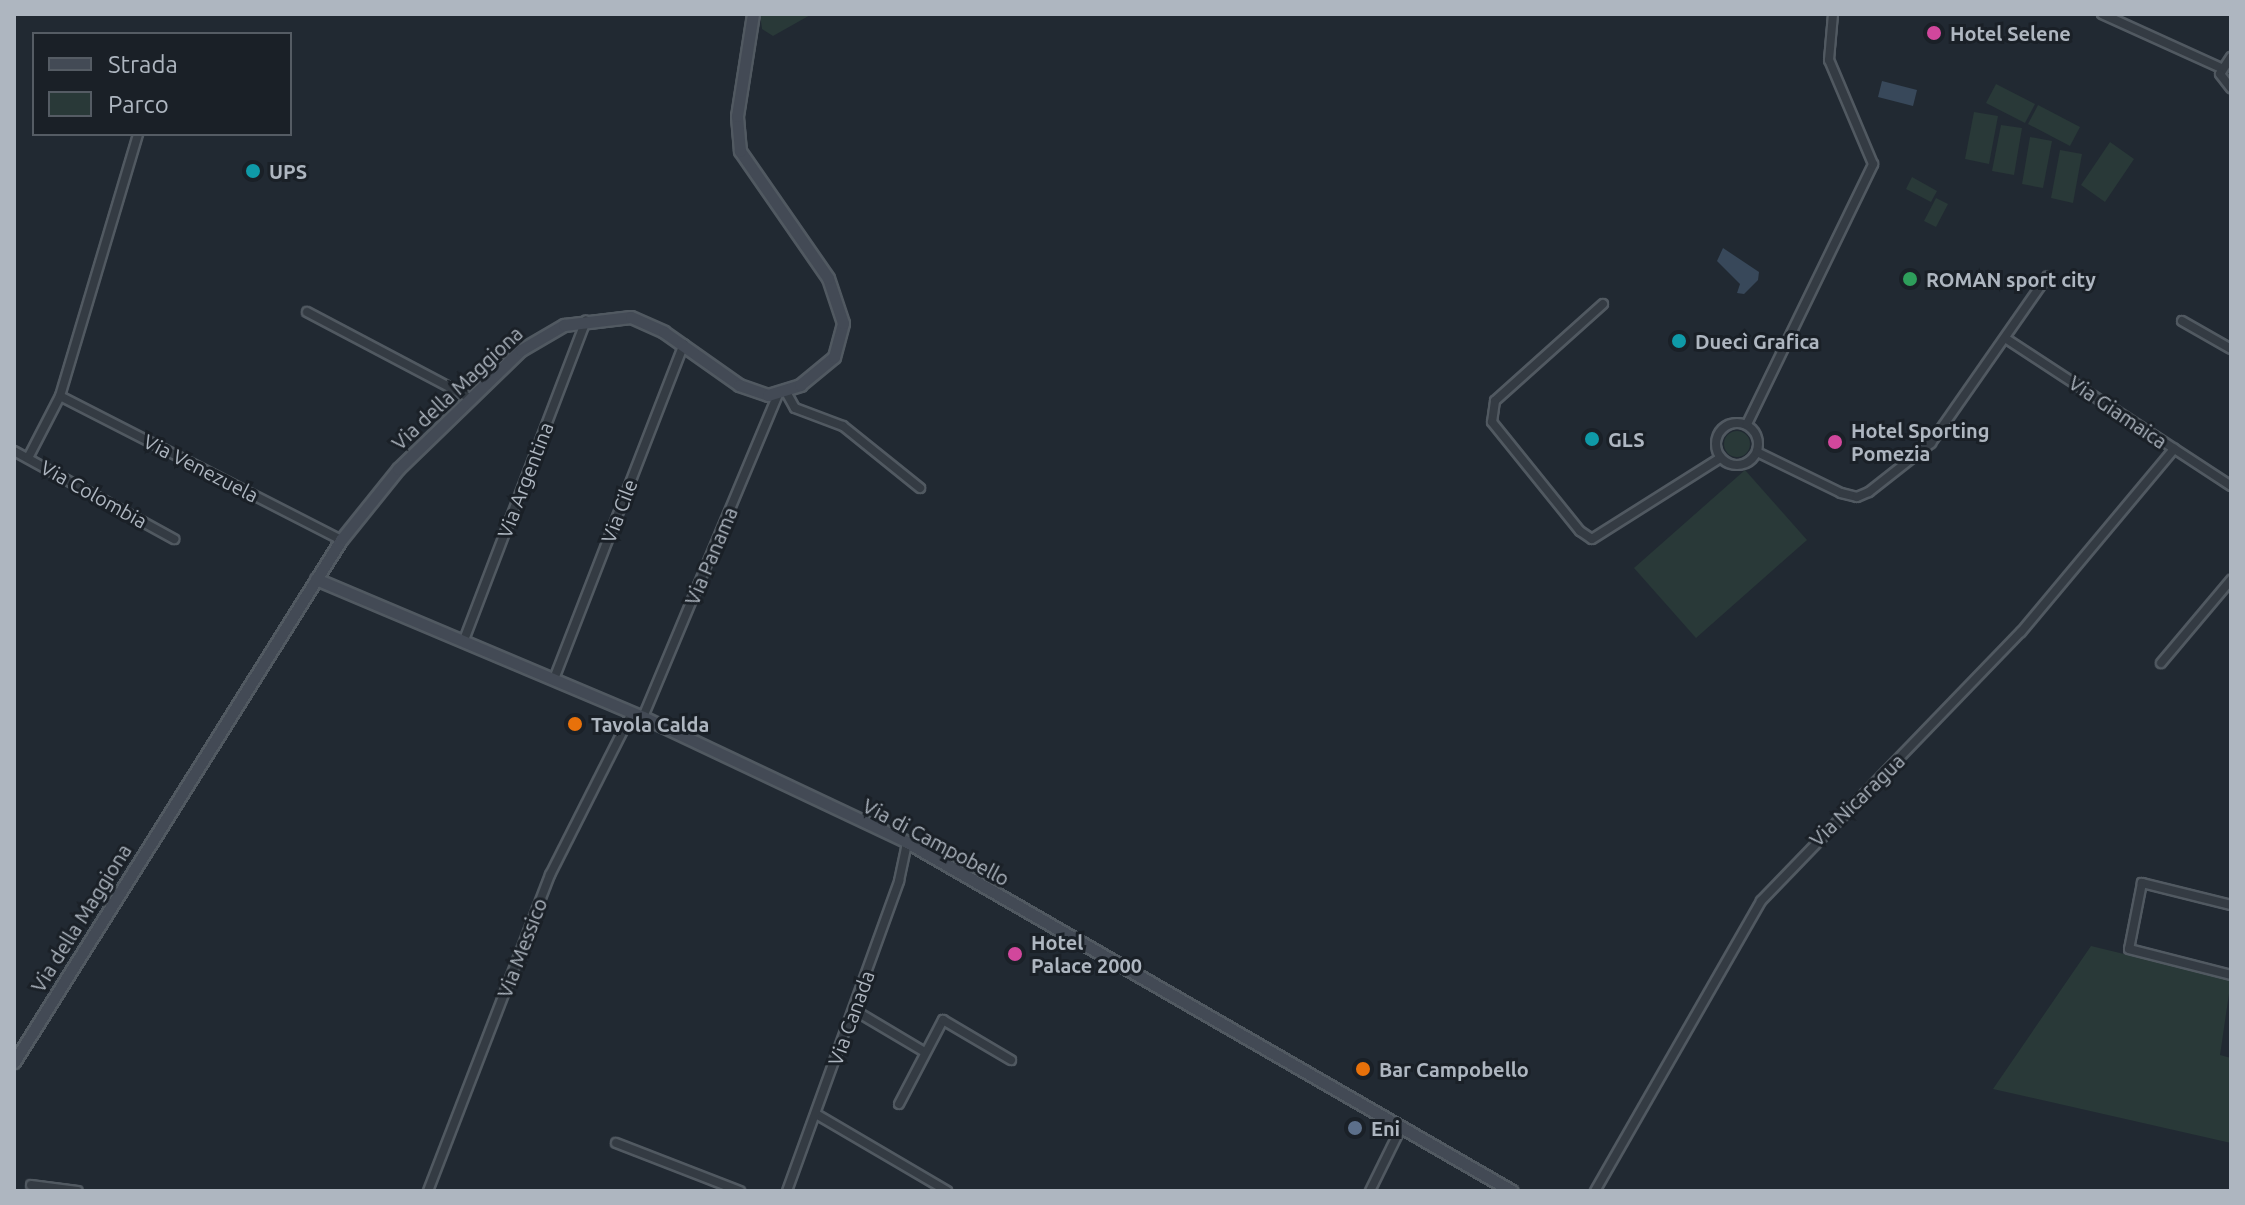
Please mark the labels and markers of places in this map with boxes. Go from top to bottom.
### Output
place label: Hotel Selene [1950,21,2071,45]
marker: Hotel Selene [1925,24,1943,42]
place label: UPS [269,159,307,183]
marker: UPS [244,162,262,180]
place label: ROMAN sport city [1926,267,2096,291]
marker: ROMAN sport city [1901,270,1919,288]
place label: Duecì Grafica [1695,329,1820,353]
marker: Duecì Grafica [1670,332,1688,350]
place label: Hotel Sporting Pomezia [1851,418,1989,465]
place label: GLS [1608,427,1645,451]
marker: GLS [1583,430,1601,448]
marker: Hotel Sporting Pomezia [1826,433,1844,451]
place label: Tavola Calda [591,712,709,736]
marker: Tavola Calda [566,715,584,733]
place label: Hotel Palace 2000 [1031,930,1142,977]
marker: Hotel Palace 2000 [1006,945,1024,963]
place label: Bar Campobello [1379,1057,1529,1081]
marker: Bar Campobello [1354,1060,1372,1078]
place label: Eni [1371,1116,1400,1140]
marker: Eni [1346,1119,1364,1137]

